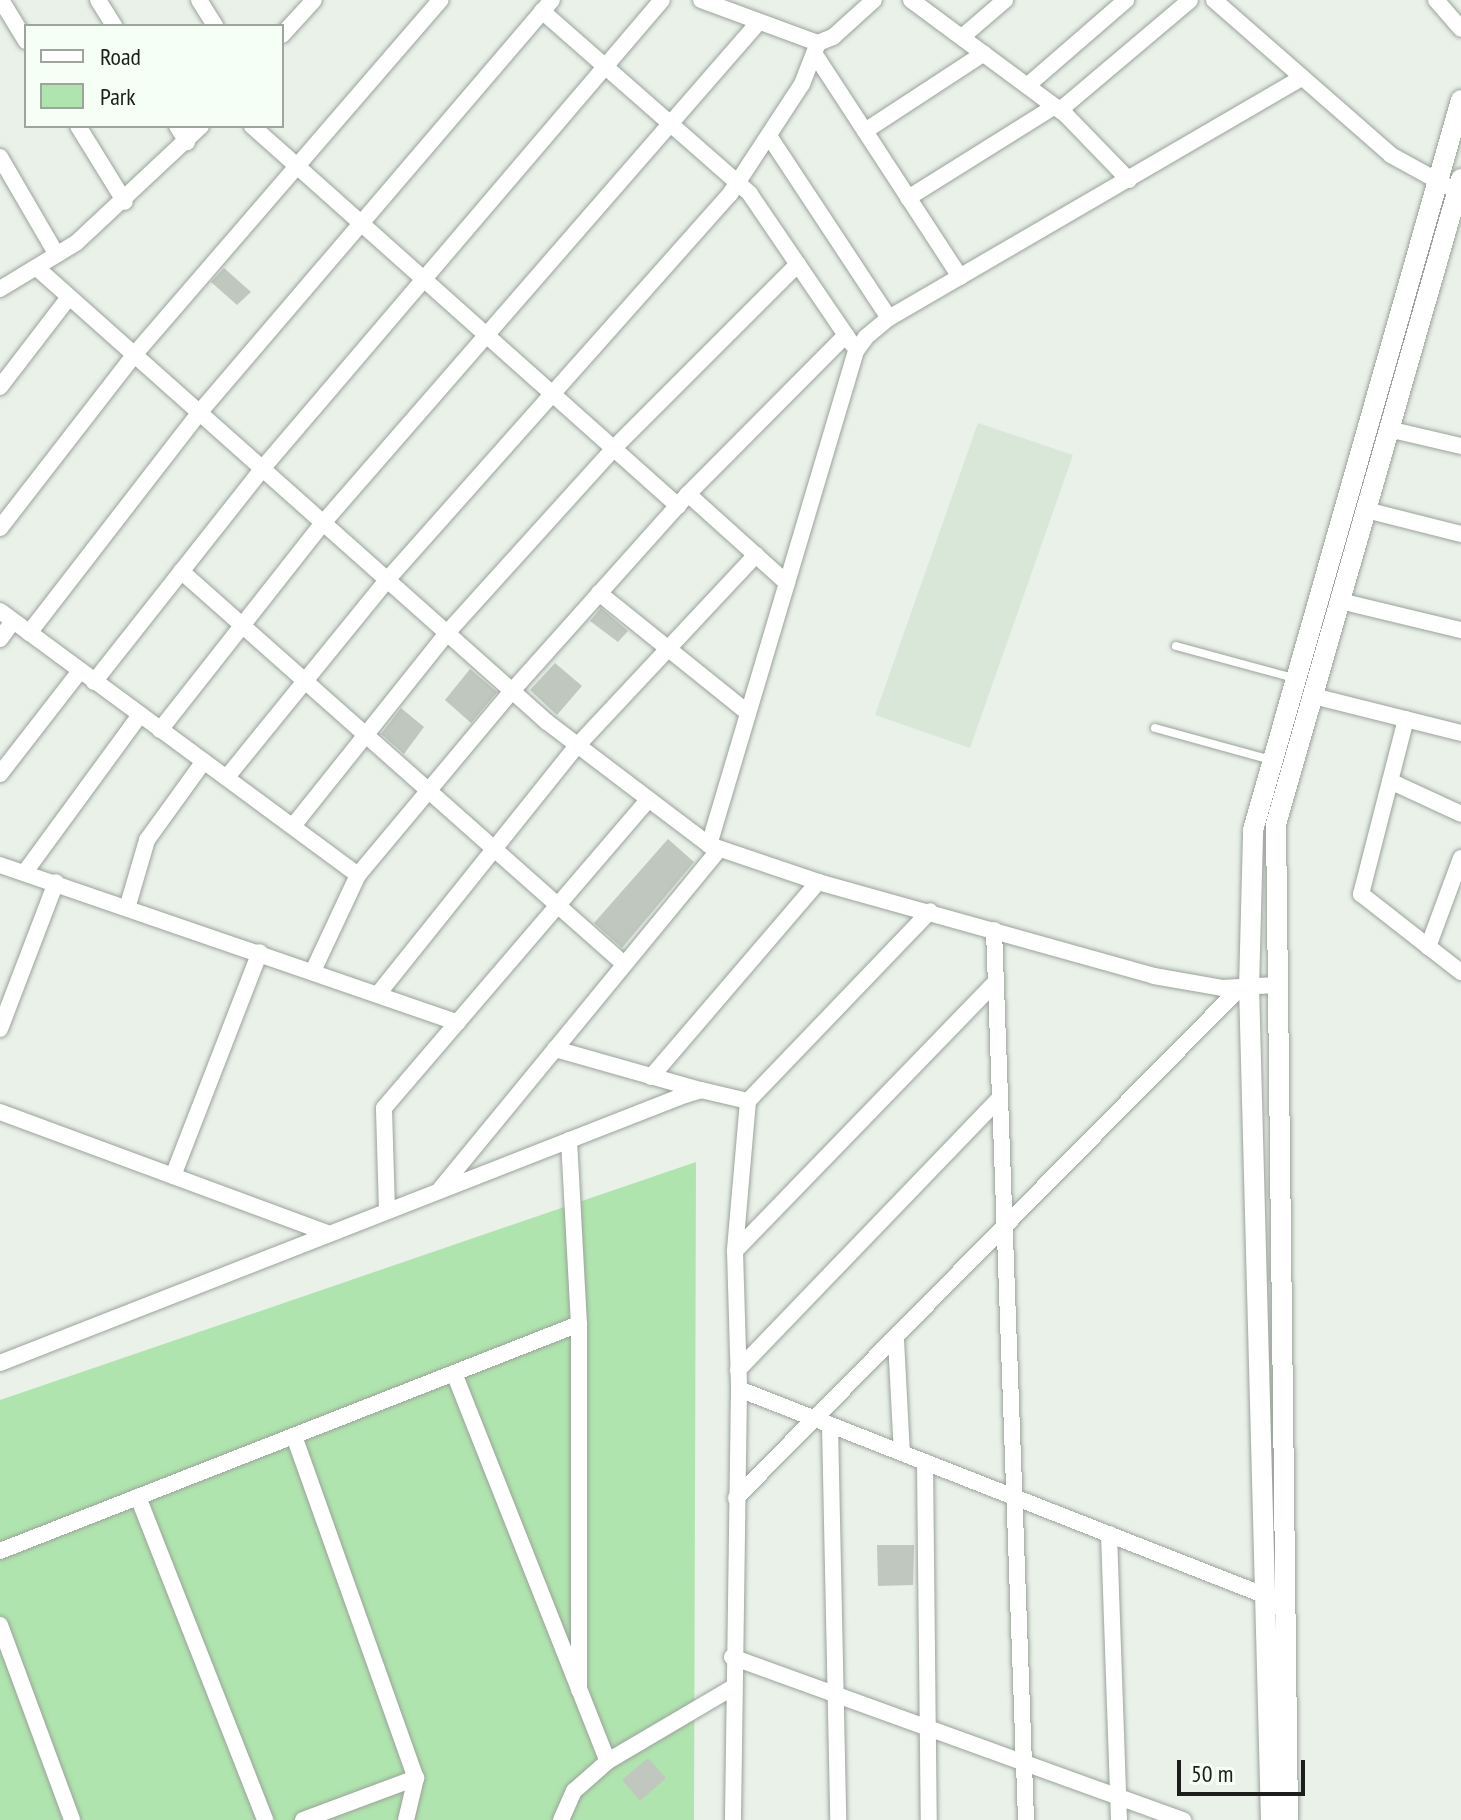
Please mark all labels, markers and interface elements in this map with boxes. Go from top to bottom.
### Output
legend [24,24,284,128]
text: Road [100,41,141,72]
text: Park [100,81,136,112]
scale bar [1181,1744,1309,1794]
text: 50 m [1191,1758,1233,1789]

